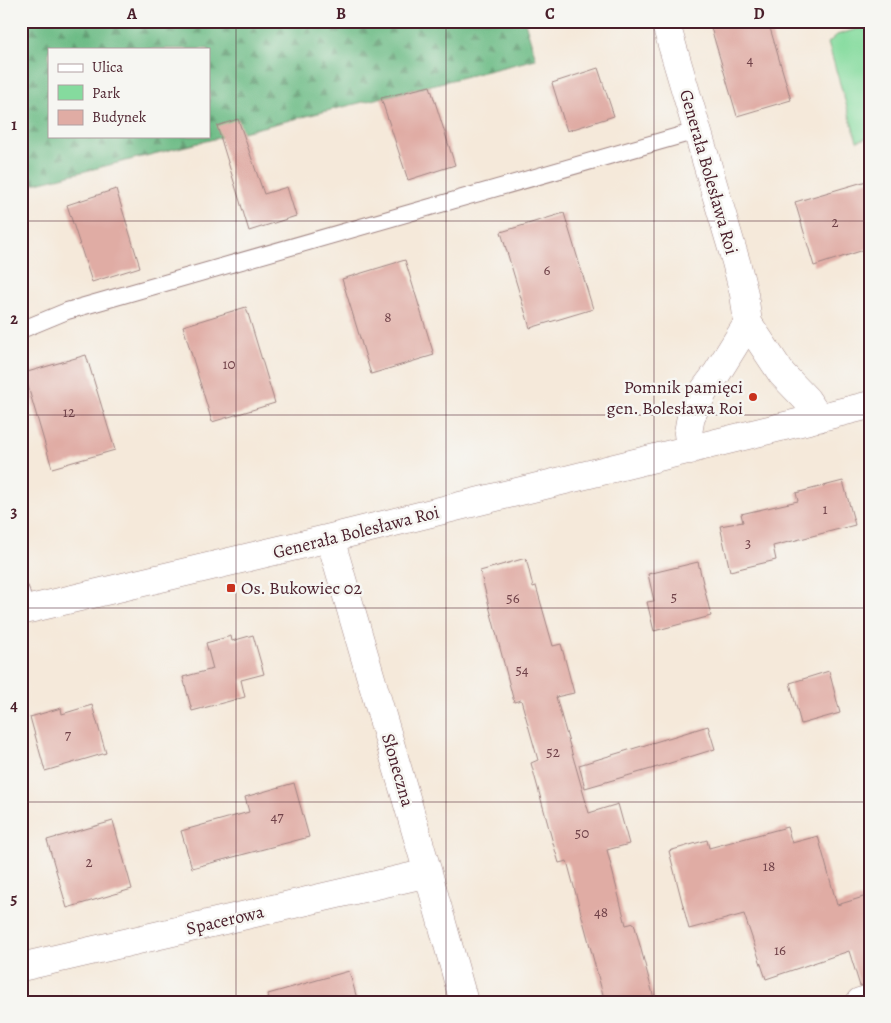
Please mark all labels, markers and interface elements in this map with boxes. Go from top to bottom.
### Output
text: A [126,3,138,25]
text: B [336,3,346,25]
text: C [545,3,555,25]
text: D [753,3,765,25]
legend [48,48,210,138]
house number: 4 [747,50,754,70]
text: Ulica [92,57,123,77]
text: Park [92,83,121,103]
street label: Generała Bolesława Roi [674,87,744,257]
text: Budynek [92,107,147,127]
text: 1 [11,114,17,136]
house number: 2 [831,212,839,232]
house number: 6 [544,260,551,280]
house number: 8 [384,307,392,327]
text: 2 [10,308,18,330]
house number: 10 [222,354,236,374]
place label: Pomnik pamięci gen. Bolesława Roi [606,375,743,420]
marker: Pomnik pamięci gen. Bolesława Roi [747,391,759,403]
house number: 12 [63,402,75,422]
house number: 1 [822,499,828,519]
street label: Generała Bolesława Roi [270,500,442,564]
text: 3 [11,501,18,523]
house number: 3 [745,533,751,553]
place label: Os. Bukowiec 02 [241,576,362,600]
marker: Os. Bukowiec 02 [225,582,237,594]
house number: 5 [671,587,677,607]
house number: 56 [506,588,520,608]
house number: 54 [515,660,529,680]
text: 4 [10,695,18,717]
house number: 7 [65,725,72,745]
street label: Słoneczna [376,731,420,810]
house number: 52 [546,742,560,762]
house number: 47 [270,807,284,827]
house number: 50 [575,823,589,843]
house number: 2 [85,852,93,872]
house number: 18 [763,856,775,876]
text: 5 [11,888,18,910]
street label: Spacerowa [184,899,267,941]
house number: 48 [594,902,608,922]
house number: 16 [774,940,786,960]

